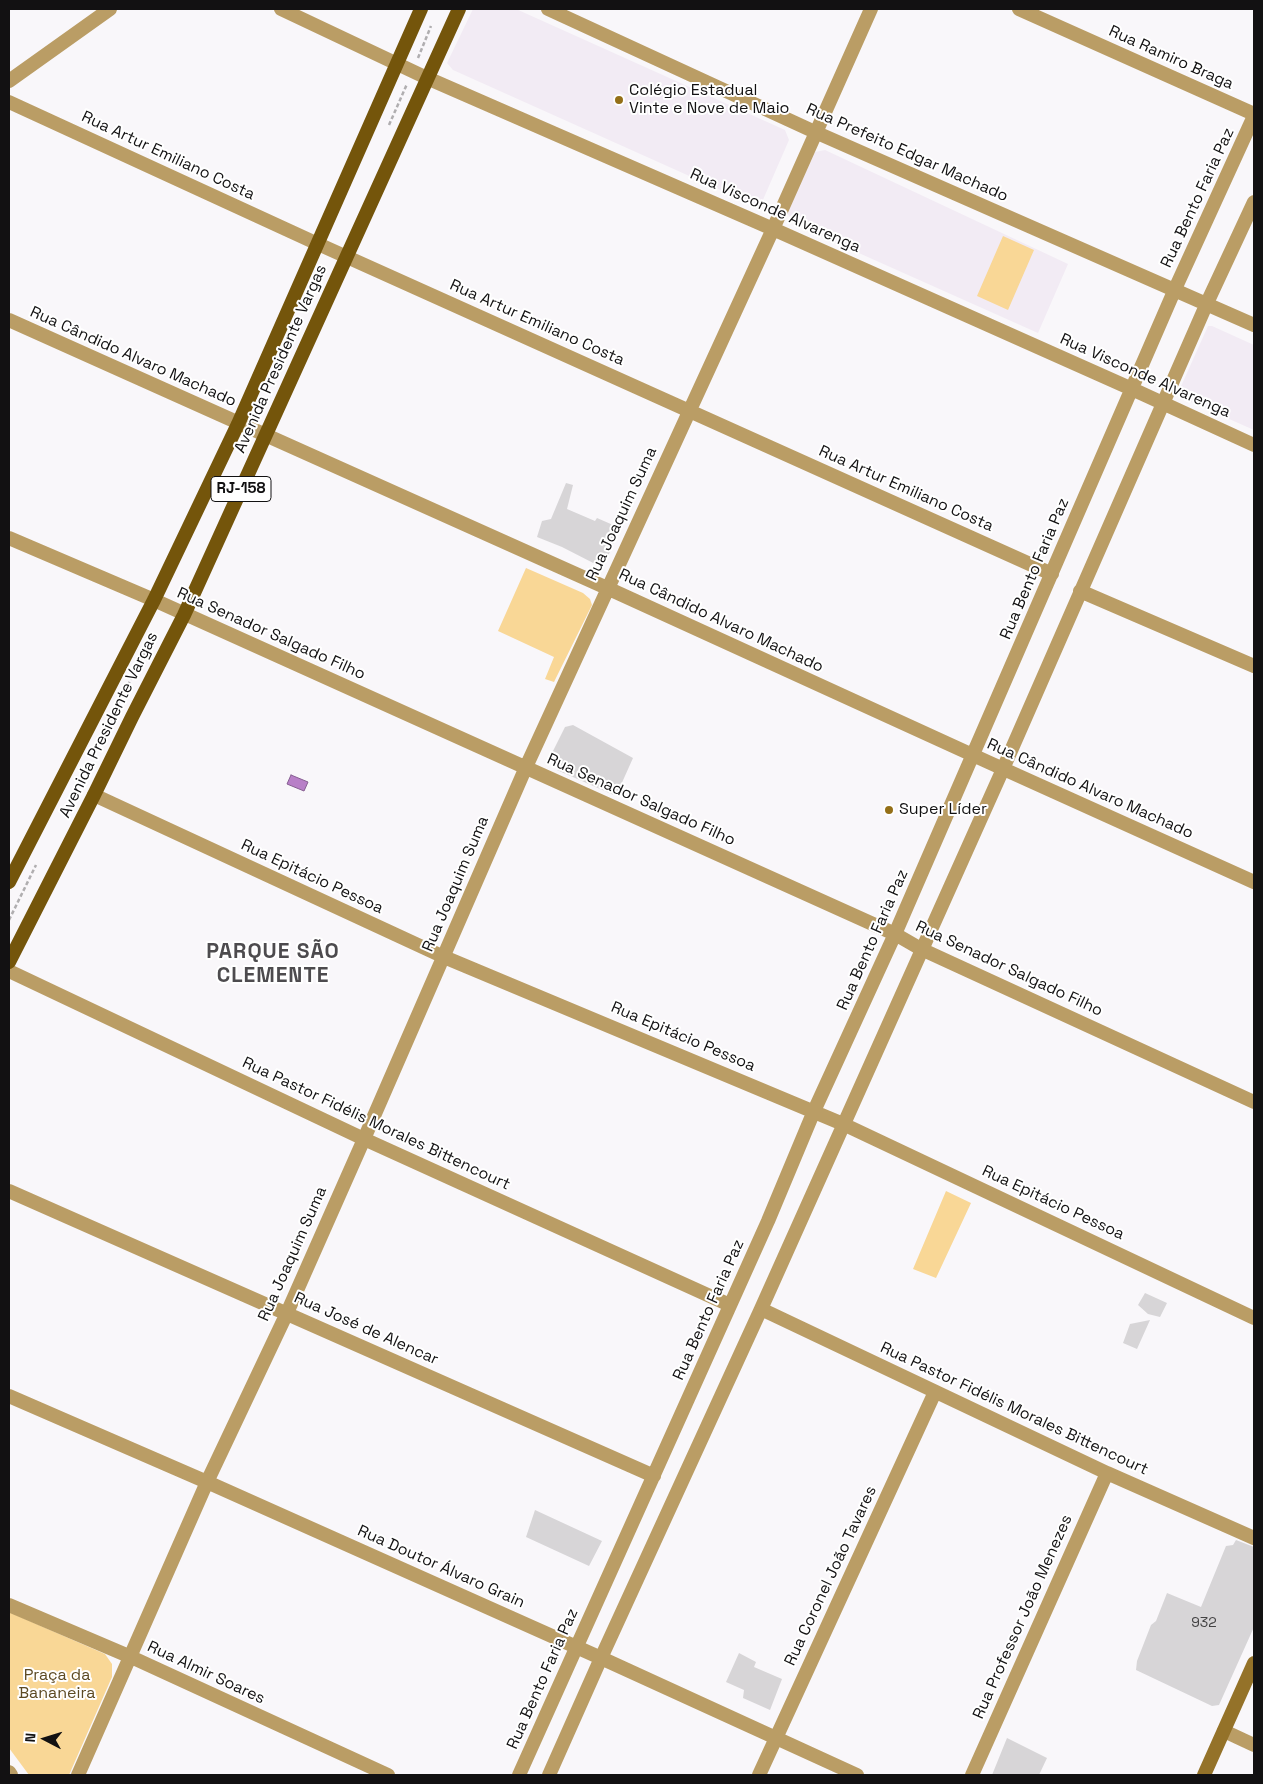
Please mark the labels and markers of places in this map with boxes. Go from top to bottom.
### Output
place label: Colégio Estadual Vinte e Nove de Maio [629,81,789,119]
marker: Colégio Estadual Vinte e Nove de Maio [613,94,625,106]
place label: Super Líder [899,800,987,820]
marker: Super Líder [883,804,895,816]

